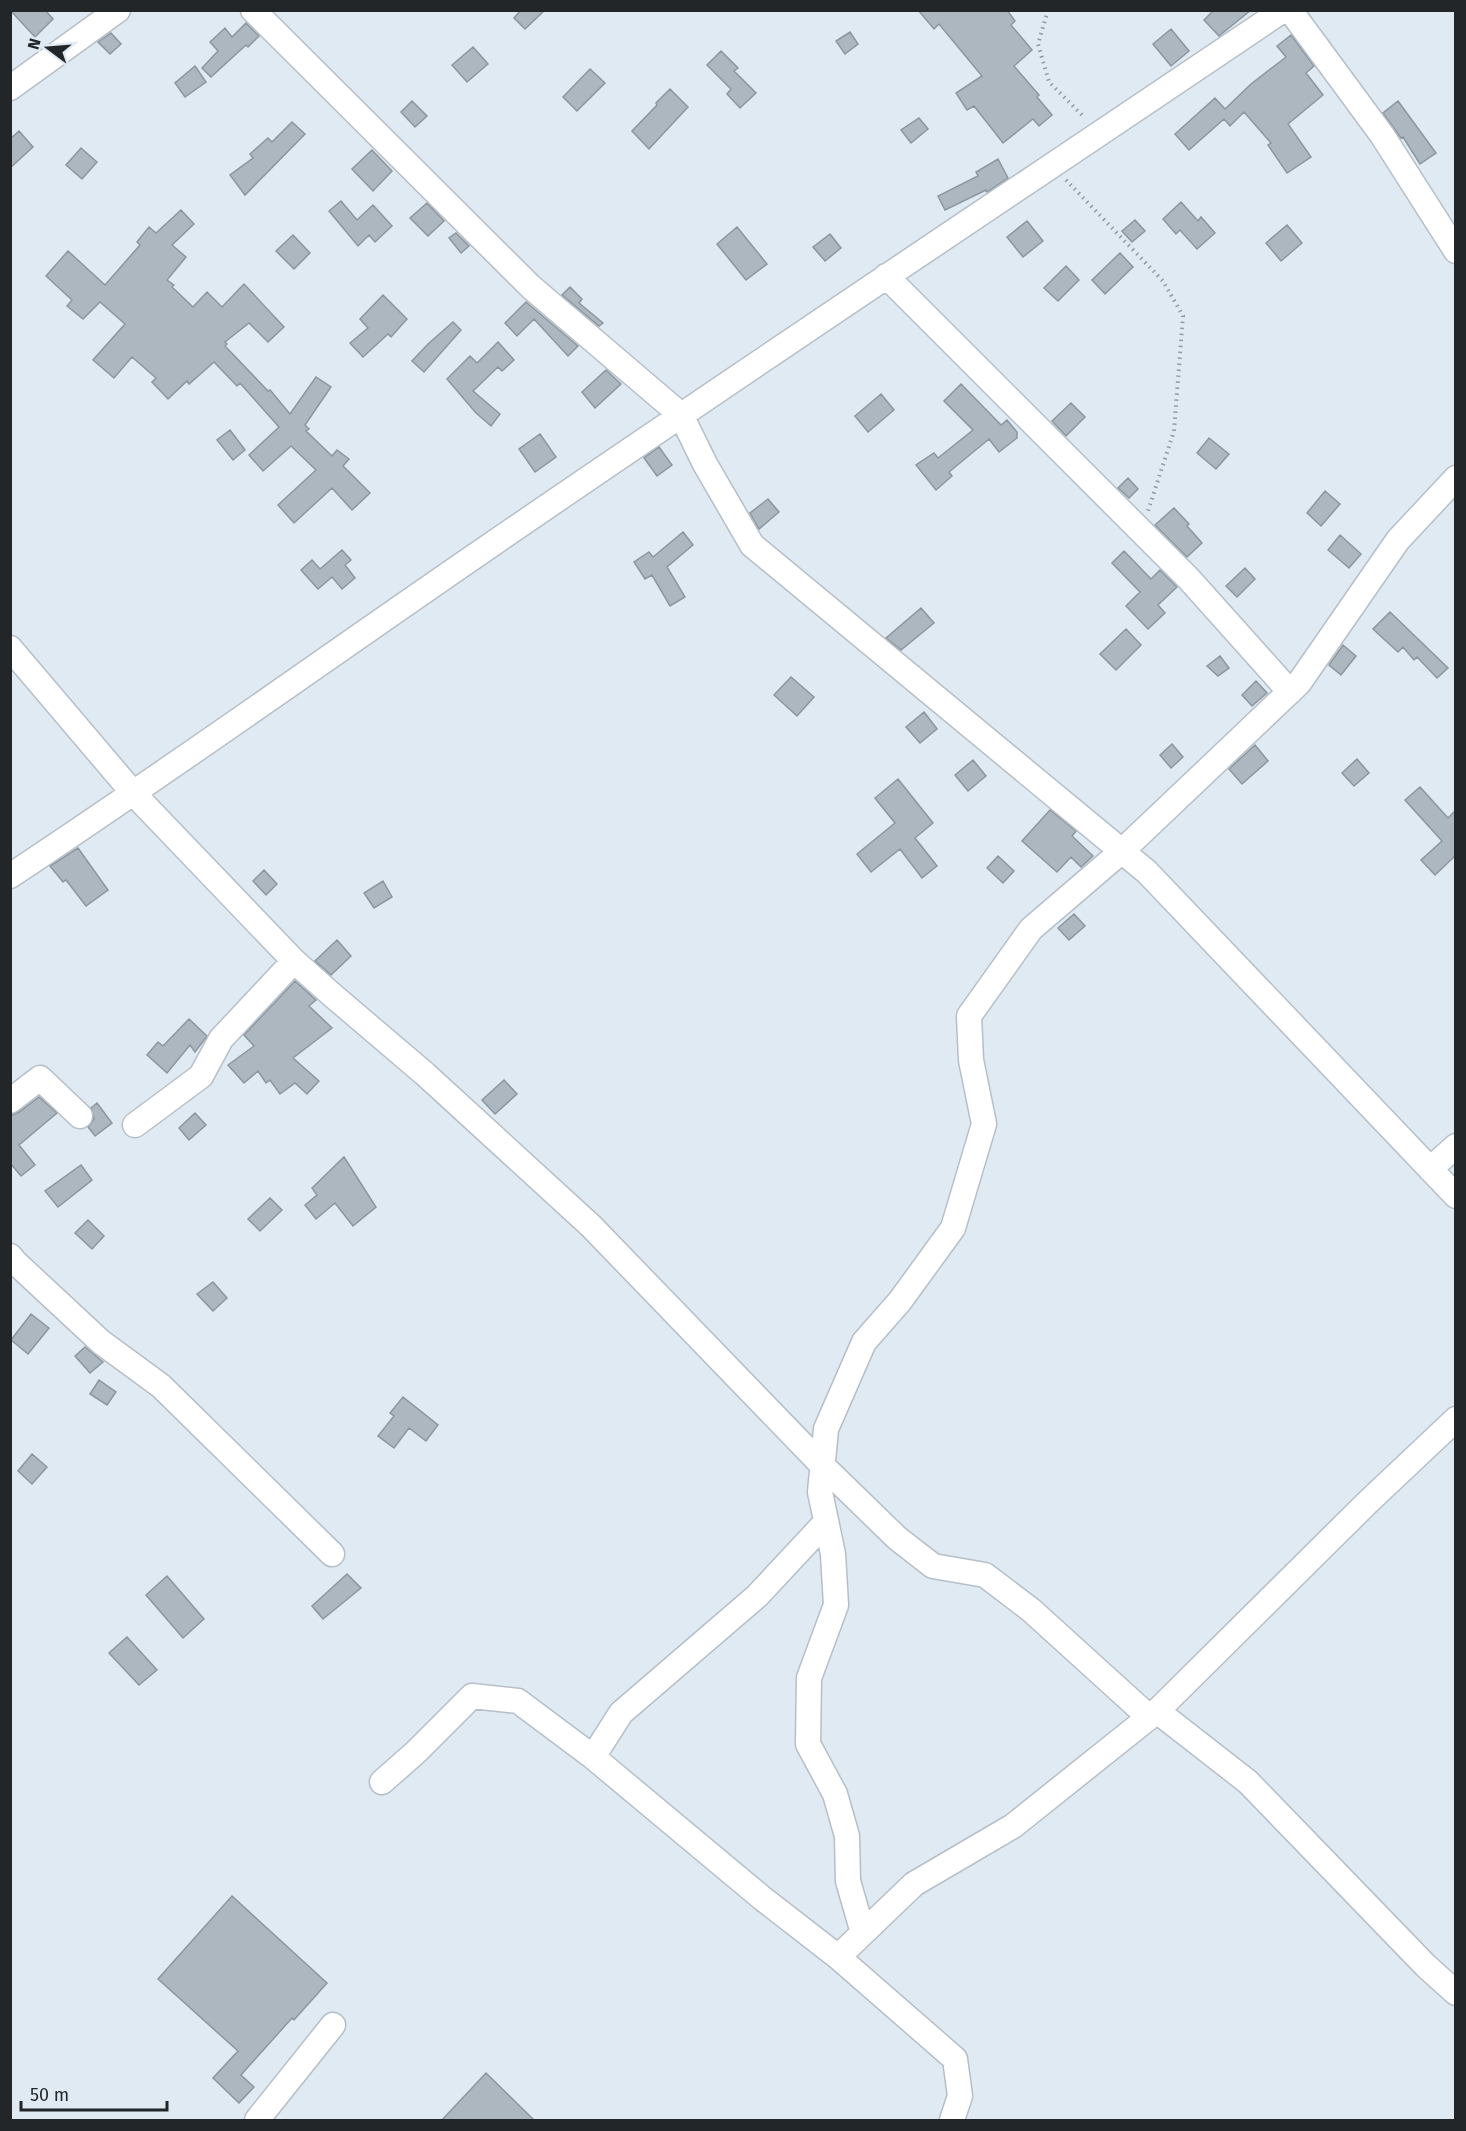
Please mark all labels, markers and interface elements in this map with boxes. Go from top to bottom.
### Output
north arrow [18,18,78,78]
text: N [23,36,45,52]
scale bar [21,2074,166,2112]
text: 50 m [30,2084,69,2106]

